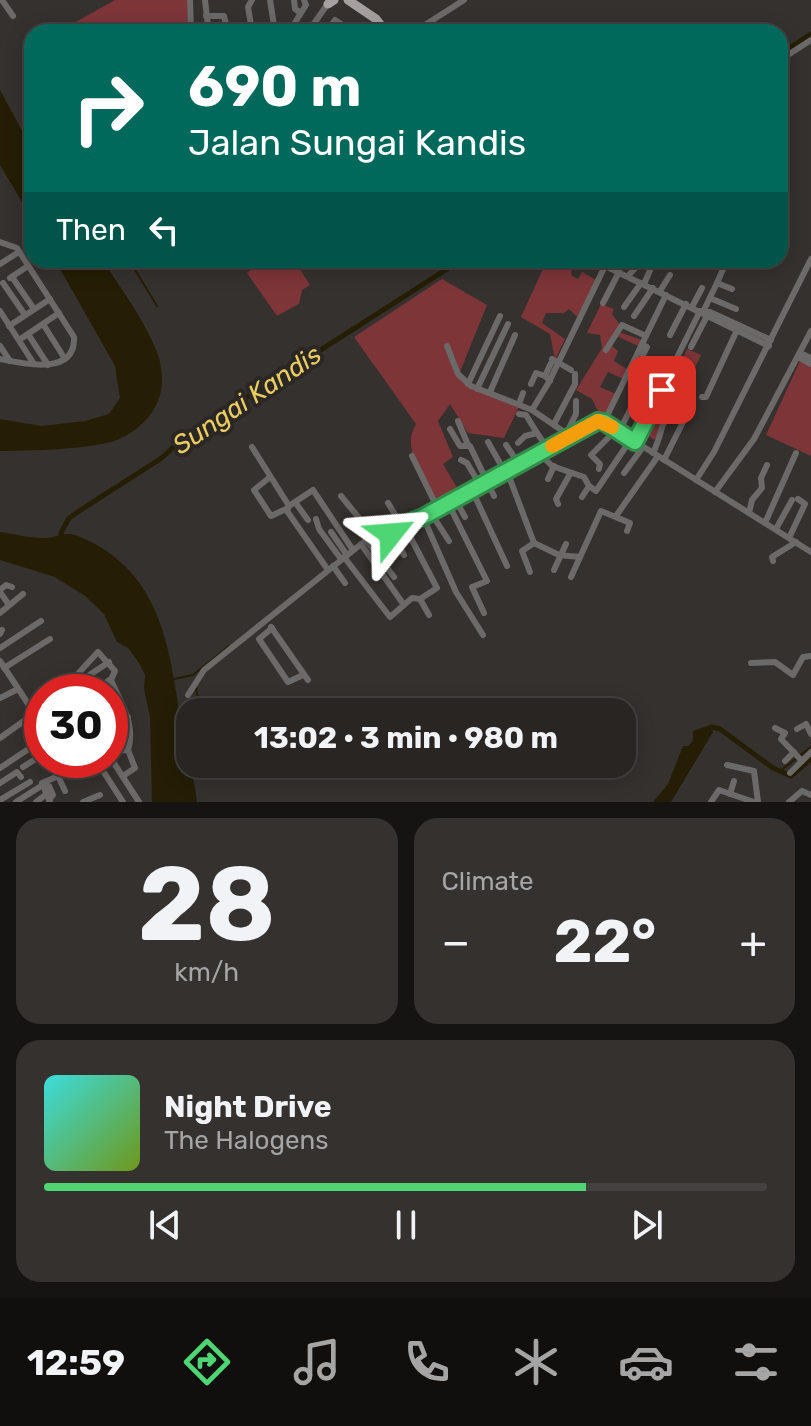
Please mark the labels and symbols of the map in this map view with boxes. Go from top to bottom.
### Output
water label: Sungai Kandis [167,339,327,461]
pin [628,356,696,424]
position arrow [349,492,433,576]
speed limit sign: 30 [24,674,128,778]

